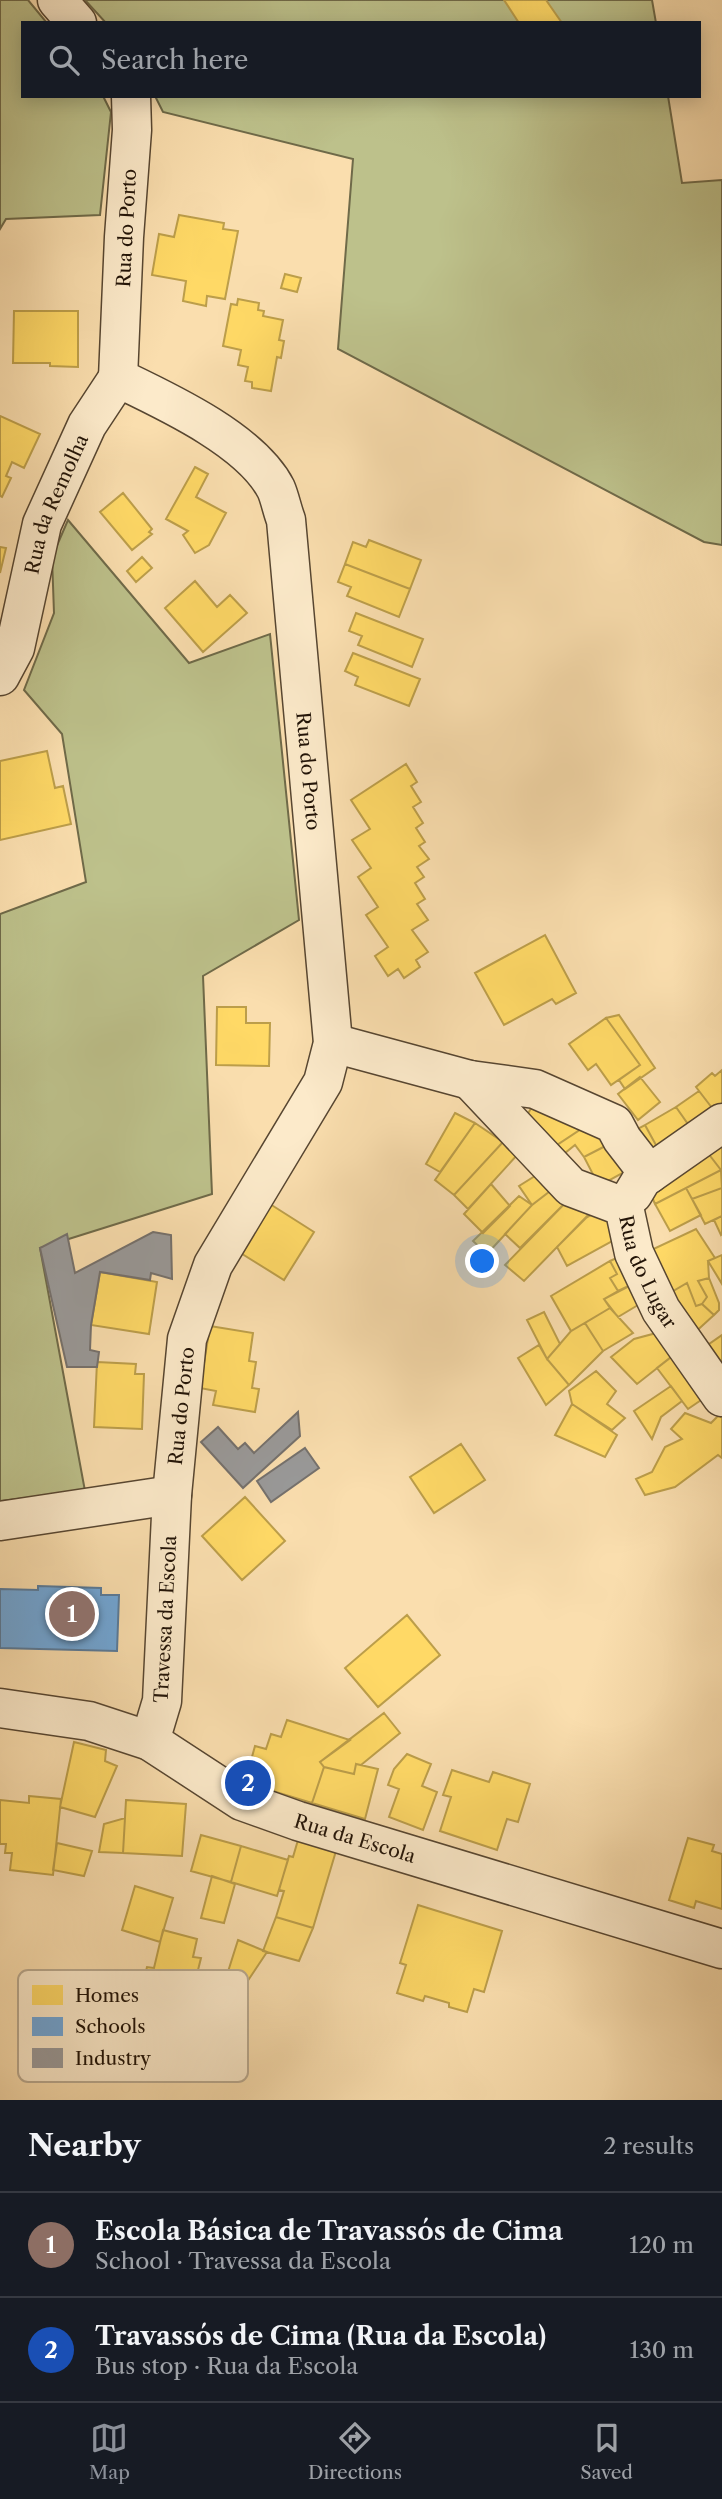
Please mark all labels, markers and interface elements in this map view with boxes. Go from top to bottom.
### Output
search box [21,21,701,98]
icon: search [45,41,83,79]
text: Search here [101,44,248,76]
street label: Rua do Porto [112,168,141,288]
street label: Rua da Remolha [20,431,93,576]
street label: Rua do Porto [291,711,325,831]
street label: Rua do Lugar [614,1213,681,1333]
your location [465,1244,499,1278]
street label: Rua do Porto [164,1346,199,1466]
street label: Travessa da Escola [150,1535,181,1703]
pin: 1 [49,1588,95,1640]
pin: 2 [225,1757,271,1809]
street label: Rua da Escola [291,1810,418,1868]
legend [18,1970,248,2082]
text: Homes [75,1984,139,2007]
text: Schools [75,2015,145,2038]
text: Industry [75,2047,151,2070]
text: Nearby [28,2127,141,2164]
text: 2 results [603,2132,694,2160]
text: Escola Básica de Travassós de Cima [95,2215,563,2247]
text: 1 [46,2231,56,2259]
text: 120 m [629,2231,694,2259]
text: School · Travessa da Escola [95,2247,391,2275]
text: Travassós de Cima (Rua da Escola) [95,2320,546,2352]
text: 2 [44,2336,58,2364]
text: 130 m [630,2336,694,2364]
text: Bus stop · Rua da Escola [95,2352,358,2380]
tab: Map [89,2419,130,2484]
tab: Directions [308,2419,402,2484]
tab: Saved [580,2419,633,2484]

